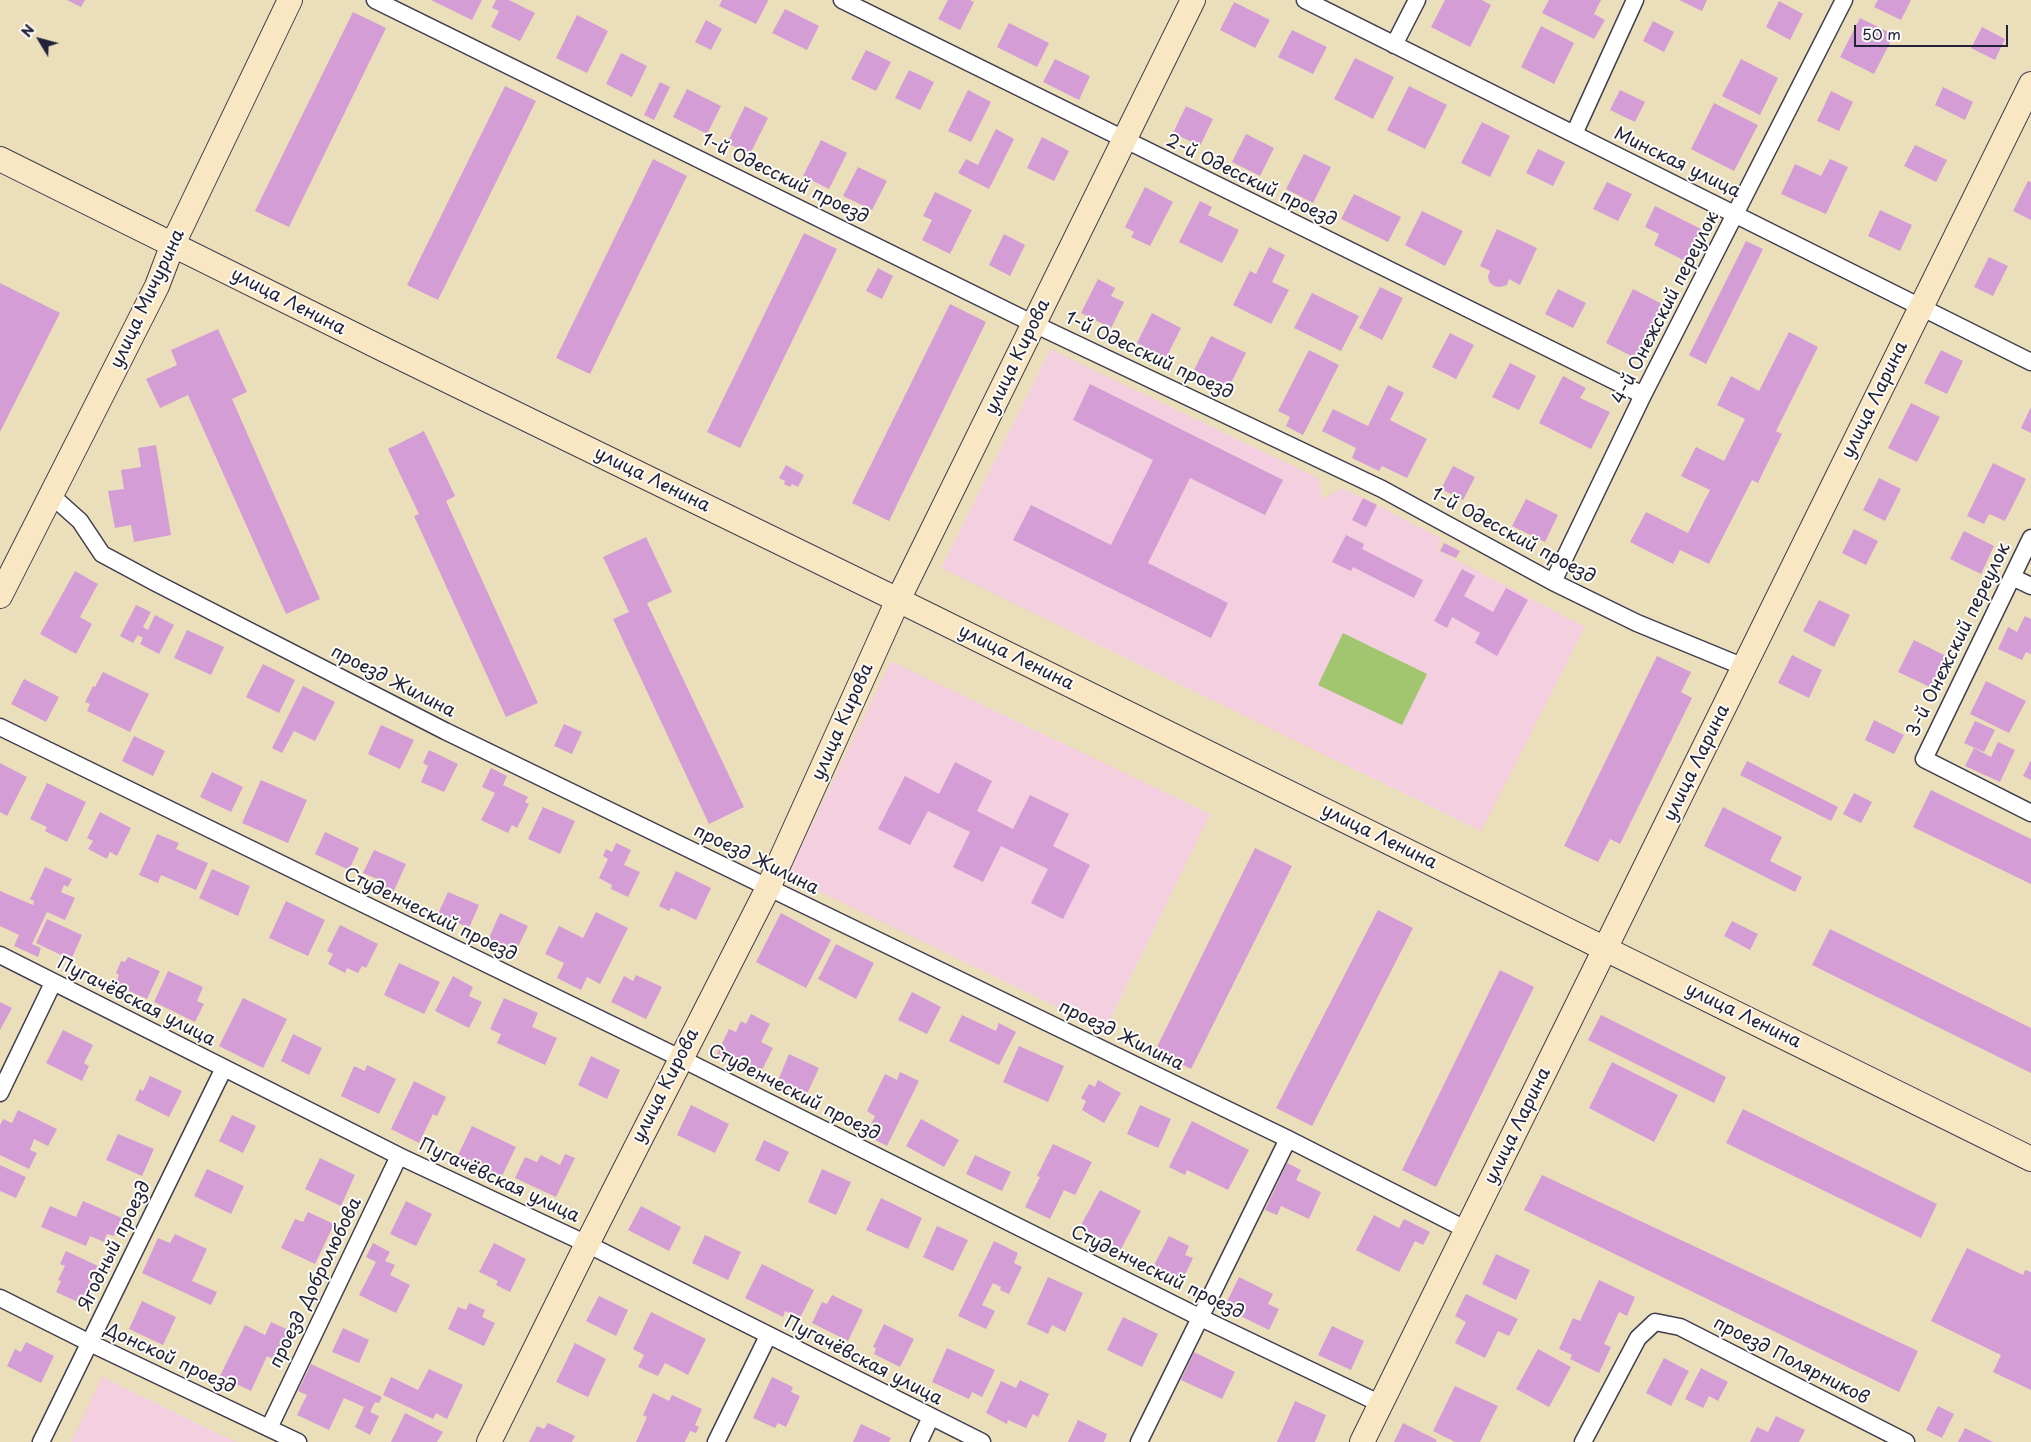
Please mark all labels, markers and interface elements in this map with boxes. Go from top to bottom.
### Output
north arrow [15,15,65,65]
scale bar [1856,15,2010,47]
text: N [16,20,39,41]
text: 50 m [1862,22,1901,45]
street label: Минская улица [1610,123,1744,203]
street label: 1-й Одесский проезд [698,129,872,229]
street label: 2-й Одесский проезд [1162,130,1340,232]
street label: 4-й Онежский переулок [1608,208,1724,408]
street label: улица Мичурина [106,226,190,372]
street label: улица Ленина [227,264,349,340]
street label: улица Кирова [981,296,1055,418]
street label: 1-й Одесский проезд [1062,308,1236,404]
street label: улица Ларина [1837,338,1913,462]
street label: улица Ленина [591,443,713,517]
street label: 1-й Одесский проезд [1427,484,1599,588]
street label: 3-й Онежский переулок [1903,539,2015,741]
street label: улица Ленина [955,621,1077,695]
street label: проезд Жилина [327,641,459,723]
street label: улица Кирова [808,660,878,784]
street label: улица Ларина [1659,701,1735,825]
street label: улица Ленина [1318,800,1440,874]
street label: проезд Жилина [690,820,822,900]
street label: Студенческий проезд [340,864,520,966]
street label: Пугачёвская улица [53,953,219,1051]
street label: улица Ленина [1682,979,1804,1053]
street label: проезд Жилина [1055,996,1187,1076]
street label: улица Кирова [628,1025,704,1147]
street label: Студенческий проезд [704,1040,884,1146]
street label: улица Ларина [1480,1064,1556,1188]
street label: Пугачёвская улица [415,1134,583,1228]
street label: Ягодный проезд [74,1178,156,1314]
street label: проезд Добролюбова [265,1194,367,1372]
street label: Студенческий проезд [1067,1222,1247,1324]
street label: Пугачёвская улица [780,1312,946,1410]
street label: проезд Полярников [1710,1312,1872,1410]
street label: Донской проезд [101,1319,239,1399]

